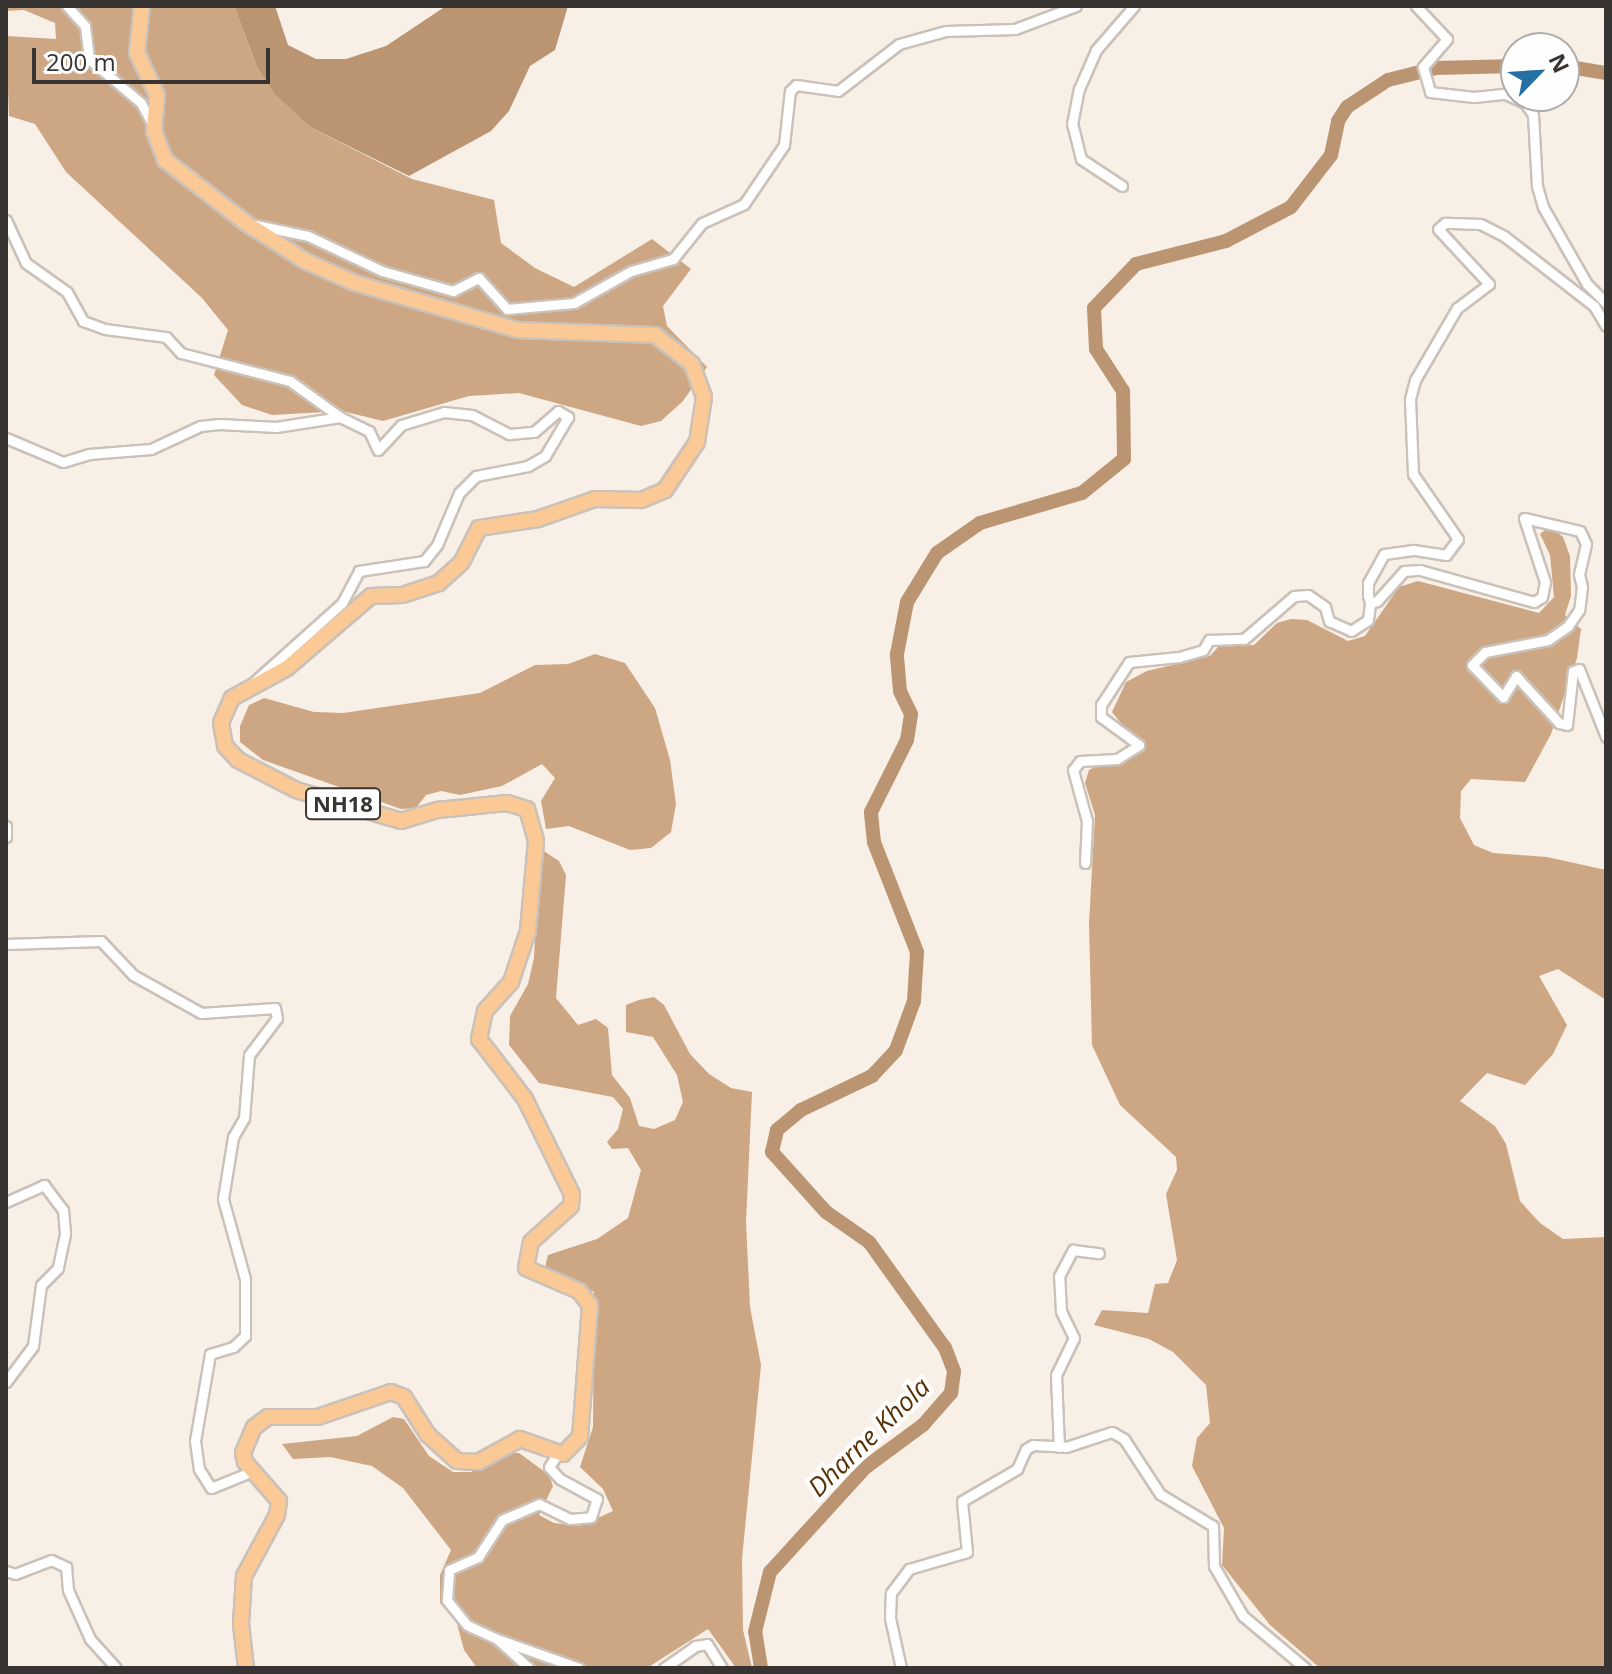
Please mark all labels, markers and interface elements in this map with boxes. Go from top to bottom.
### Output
scale bar [36,32,274,82]
north arrow [1500,32,1580,112]
text: 200 m [46,45,116,78]
text: N [1543,48,1577,77]
road number: NH18 [305,786,381,822]
water label: Dharne Khola [802,1371,936,1503]

